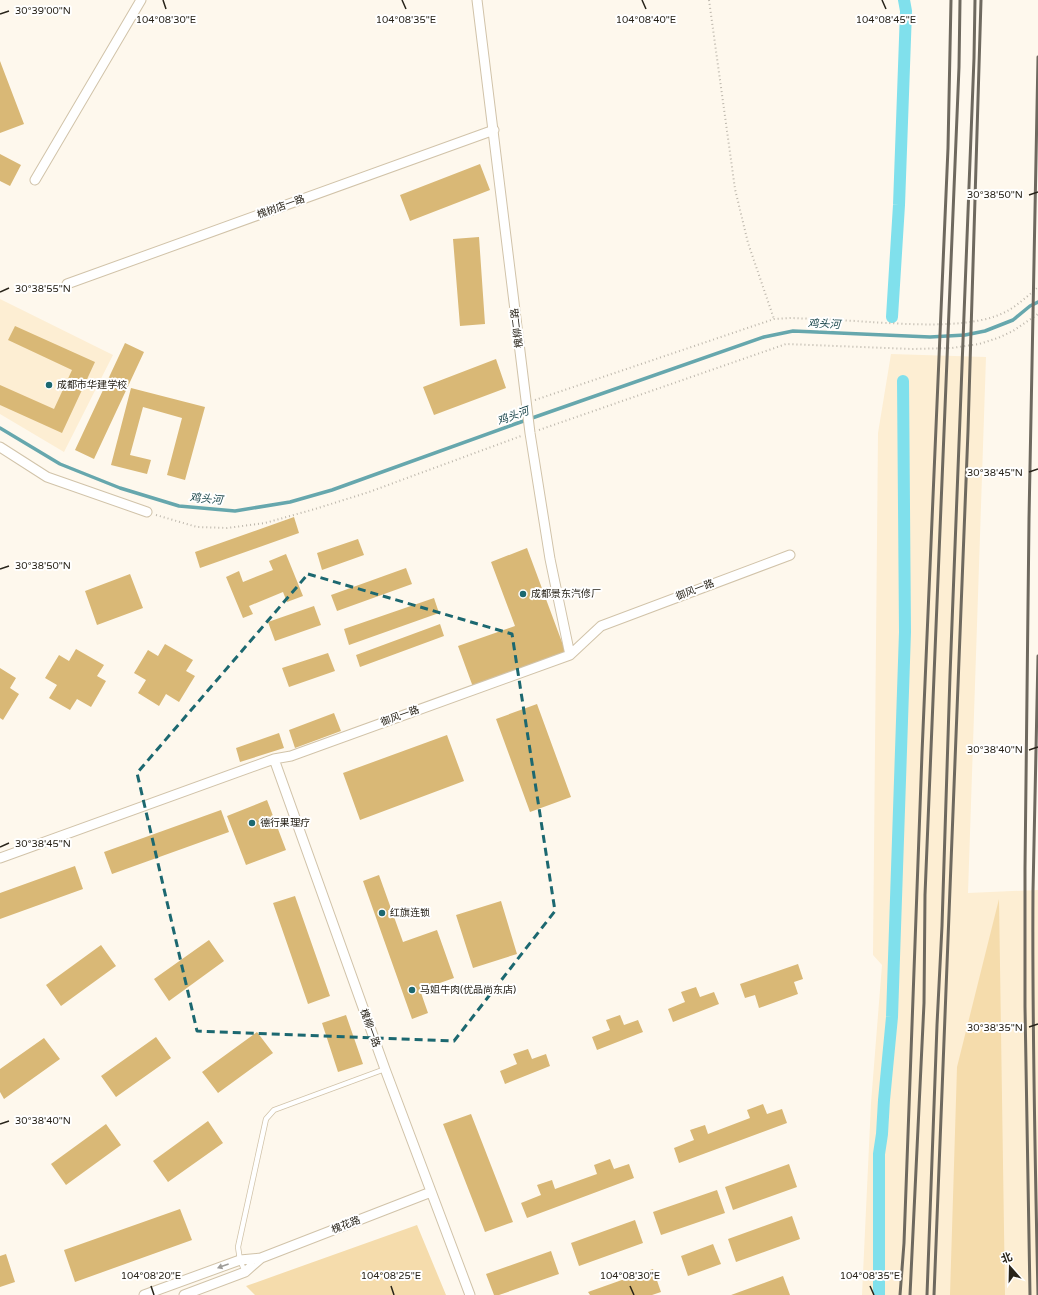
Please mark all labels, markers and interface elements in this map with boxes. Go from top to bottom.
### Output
text: 30°39'00"N [15,5,71,17]
text: 104°08'30"E [136,14,196,26]
text: 104°08'35"E [376,14,436,26]
text: 104°08'40"E [616,14,676,26]
text: 104°08'45"E [856,14,916,26]
text: 30°38'50"N [967,189,1023,201]
street label: 槐树店一路 [255,193,307,221]
text: 30°38'55"N [15,283,71,295]
street label: 槐柳二路 [509,307,525,349]
water label: 鸡头河 [807,317,843,331]
place label: 成都市华建学校 [57,379,127,391]
marker: 成都市华建学校 [44,380,54,390]
water label: 鸡头河 [495,404,533,428]
text: 30°38'45"N [967,467,1023,479]
water label: 鸡头河 [189,491,225,507]
text: 30°38'50"N [15,560,71,572]
street label: 御风一路 [674,577,716,603]
place label: 成都景东汽修厂 [531,588,601,600]
marker: 成都景东汽修厂 [518,589,528,599]
street label: 御风一路 [379,704,421,728]
text: 30°38'40"N [967,744,1023,756]
place label: 德行果理疗 [260,817,310,829]
marker: 德行果理疗 [247,818,257,828]
text: 30°38'45"N [15,838,71,850]
place label: 红旗连锁 [390,907,430,919]
marker: 红旗连锁 [377,908,387,918]
place label: 马姐牛肉(优品尚东店) [420,984,516,996]
marker: 马姐牛肉(优品尚东店) [407,985,417,995]
street label: 槐柳一路 [358,1007,382,1049]
text: 30°38'35"N [967,1022,1023,1034]
text: 30°38'40"N [15,1115,71,1127]
street label: 槐花路 [330,1214,362,1236]
north arrow [990,1247,1030,1287]
text: 北 [999,1250,1014,1266]
one-way arrow [217,1264,229,1270]
text: 104°08'20"E [121,1270,181,1282]
text: 104°08'25"E [361,1270,421,1282]
text: 104°08'30"E [600,1270,660,1282]
text: 104°08'35"E [840,1270,900,1282]

